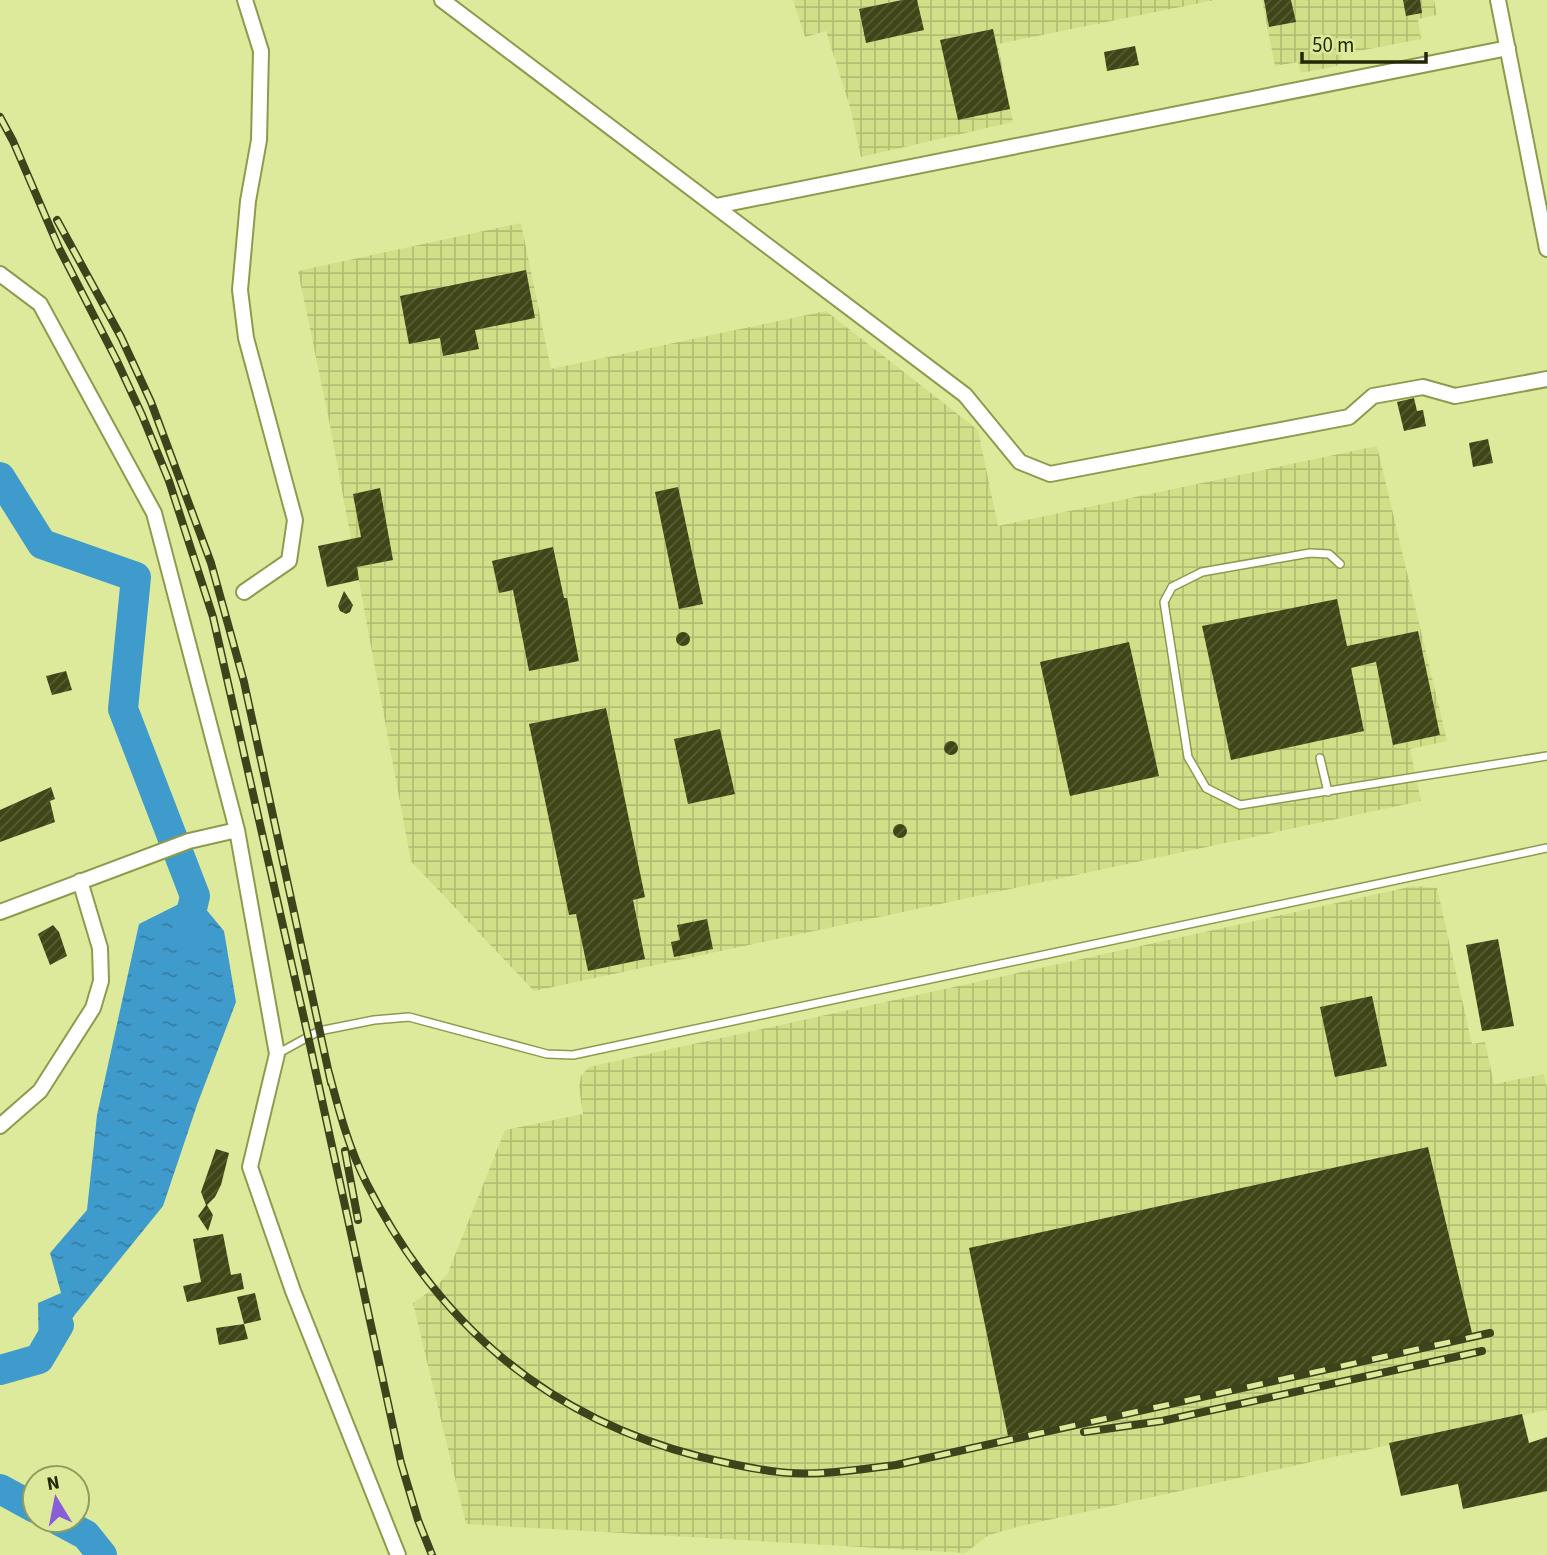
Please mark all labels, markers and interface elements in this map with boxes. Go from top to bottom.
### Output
scale bar [1302,21,1426,65]
text: 50 m [1312,30,1354,60]
north arrow [21,1464,91,1534]
text: N [45,1469,62,1498]

